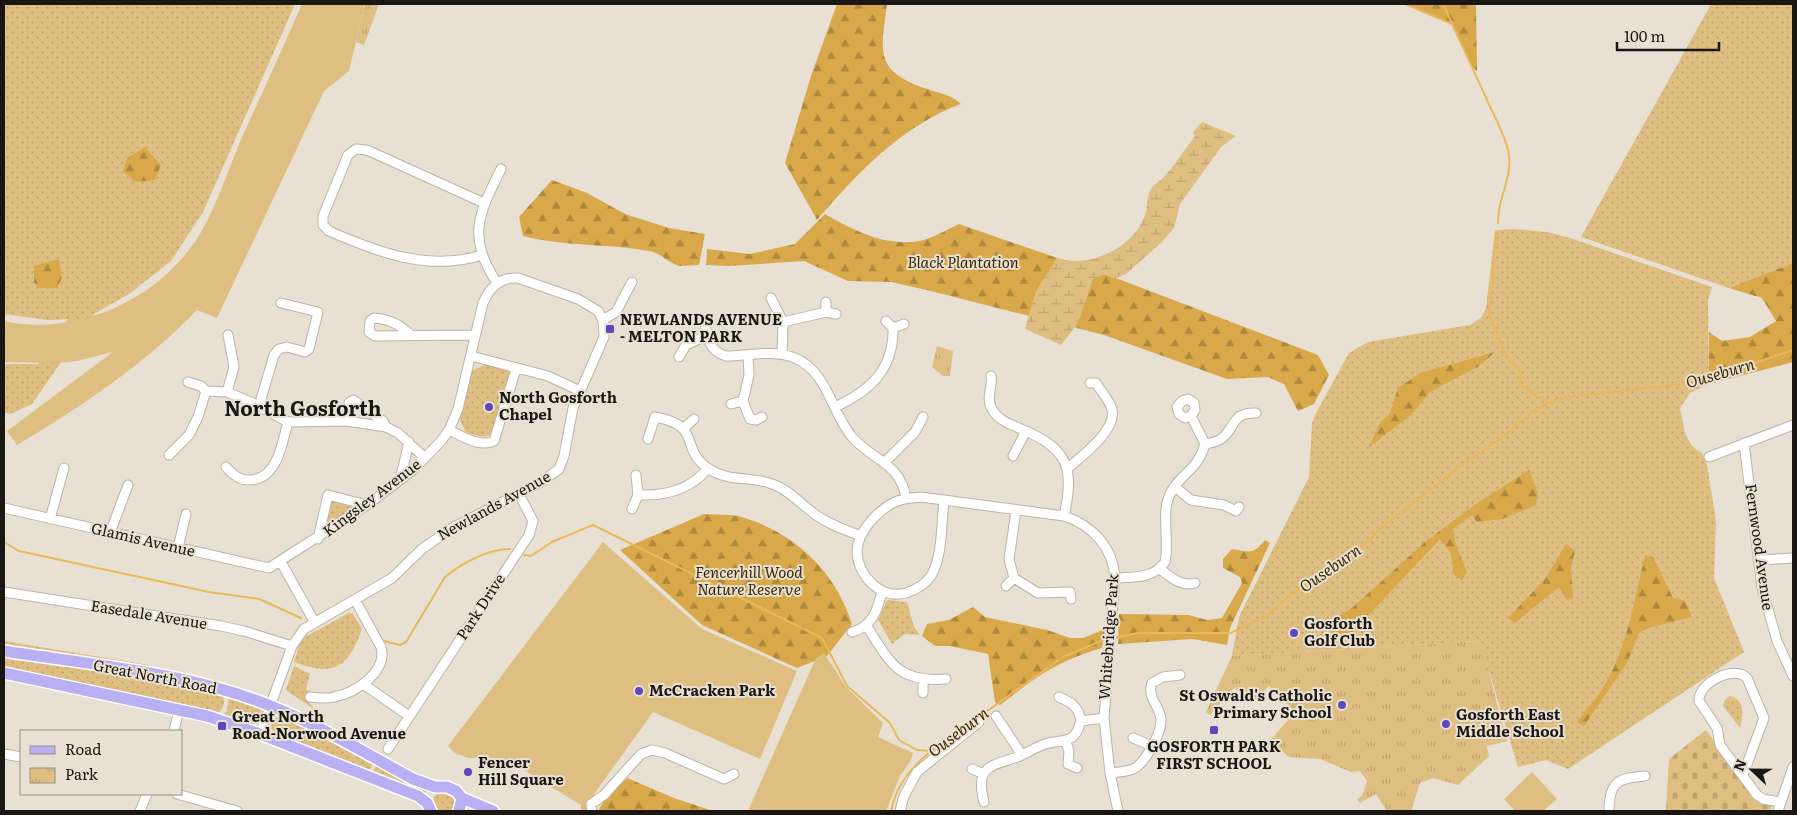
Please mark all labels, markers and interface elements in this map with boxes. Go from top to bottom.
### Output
scale bar [1617,20,1720,52]
text: 100 m [1624,24,1665,47]
park label: Black Plantation [907,250,1019,273]
place label: NEWLANDS AVENUE - MELTON PARK [620,307,782,347]
marker: NEWLANDS AVENUE - MELTON PARK [604,323,616,335]
water label: Ouseburn [1683,351,1757,393]
place label: North Gosforth Chapel [499,385,617,425]
district label: North Gosforth [224,392,382,422]
marker: North Gosforth Chapel [483,401,495,413]
street label: Kingsley Avenue [317,452,425,541]
street label: Newlands Avenue [432,464,554,545]
street label: Fernwood Avenue [1740,482,1781,612]
street label: Glamis Avenue [89,515,198,562]
water label: Ouseburn [1294,537,1366,597]
park label: Fencerhill Wood Nature Reserve [695,560,803,600]
street label: Park Drive [450,568,510,644]
street label: Whitebridge Park [1092,572,1123,701]
street label: Easedale Avenue [89,593,209,634]
place label: Gosforth Golf Club [1304,611,1375,651]
marker: Gosforth Golf Club [1288,627,1300,639]
street label: Great North Road [91,652,219,699]
place label: McCracken Park [649,678,776,701]
place label: St Oswald's Catholic Primary School [1179,683,1333,723]
marker: McCracken Park [633,685,645,697]
marker: St Oswald's Catholic Primary School [1336,699,1348,711]
water label: Ouseburn [922,700,993,762]
place label: Gosforth East Middle School [1456,702,1565,742]
place label: Great North Road-Norwood Avenue [232,704,406,744]
marker: Gosforth East Middle School [1440,718,1452,730]
marker: Great North Road-Norwood Avenue [216,720,228,732]
marker: GOSFORTH PARK FIRST SCHOOL [1208,724,1220,736]
legend [20,730,182,795]
place label: GOSFORTH PARK FIRST SCHOOL [1147,734,1281,774]
text: Road [65,737,101,760]
north arrow [1727,745,1777,795]
place label: Fencer Hill Square [478,750,564,790]
text: N [1728,755,1751,774]
text: Park [65,762,99,785]
marker: Fencer Hill Square [462,766,474,778]

